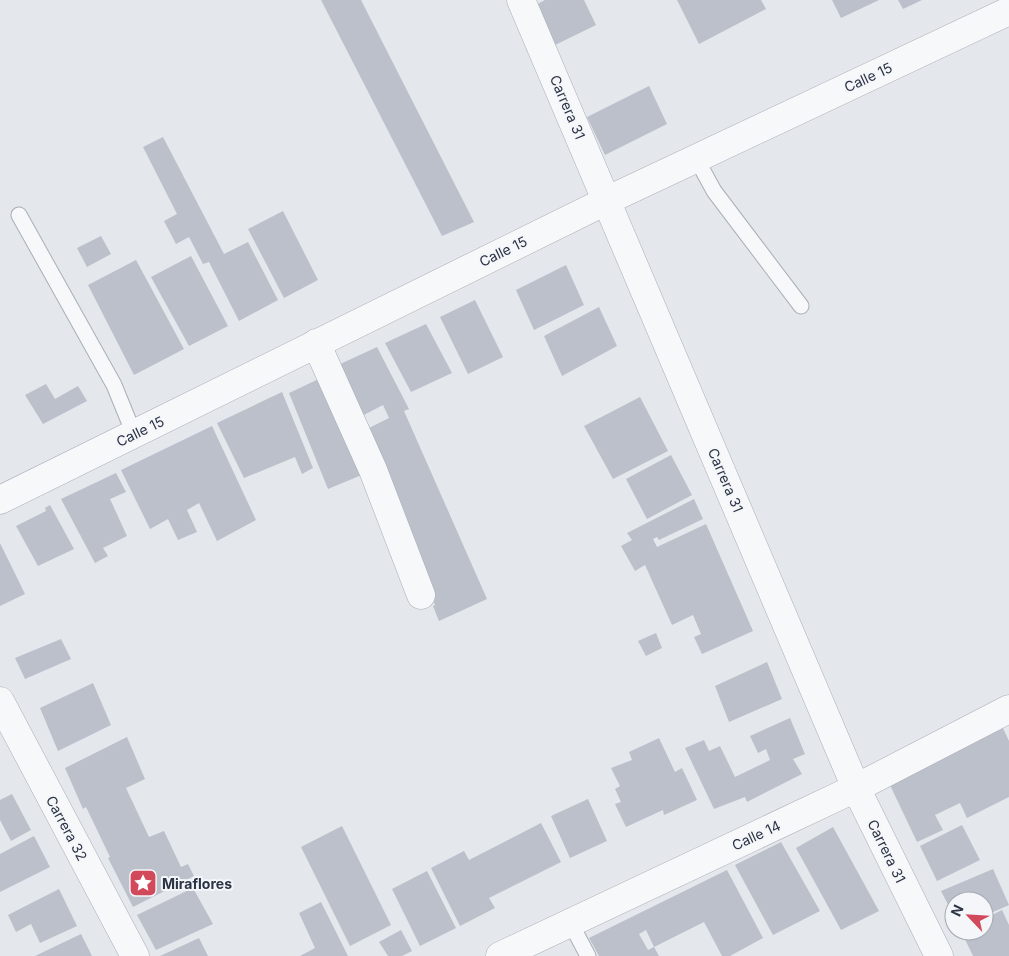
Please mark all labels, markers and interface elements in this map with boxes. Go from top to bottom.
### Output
street label: Calle 15 [841,58,895,96]
street label: Carrera 31 [547,72,589,142]
street label: Calle 15 [476,232,530,270]
street label: Calle 15 [113,412,167,450]
street label: Carrera 31 [705,445,747,515]
street label: Carrera 32 [43,793,91,863]
street label: Calle 14 [729,816,783,854]
street label: Carrera 31 [864,817,910,885]
place icon: Miraflores [128,868,158,898]
place label: Miraflores [162,875,232,892]
north arrow [944,891,994,941]
text: N [947,902,967,919]

